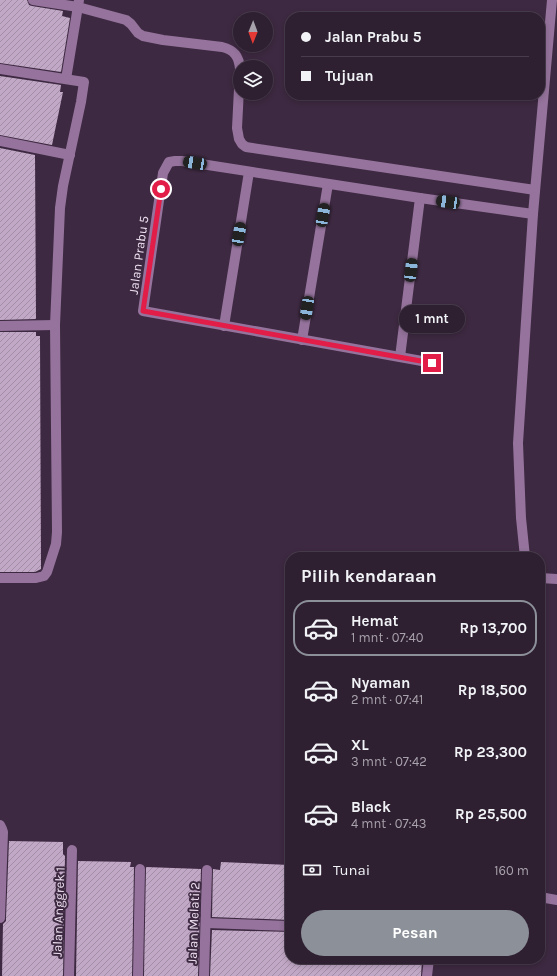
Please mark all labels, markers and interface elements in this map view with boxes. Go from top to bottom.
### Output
north arrow [233,12,273,52]
map controls [233,12,273,100]
text: Jalan Prabu 5 [325,28,421,46]
button: layers [233,60,273,100]
text: Tujuan [325,67,374,85]
car [182,155,208,171]
route start [152,180,170,198]
car [435,194,461,210]
car [315,202,331,228]
street label: Jalan Prabu 5 [126,215,151,295]
car [231,221,247,247]
car [404,257,418,283]
car [299,295,315,321]
callout: 1 mnt [399,305,465,333]
text: 1 mnt [415,311,449,326]
route end [423,354,441,372]
text: Pilih kendaraan [301,565,437,587]
icon: car [303,610,339,646]
text: Hemat [351,612,398,630]
text: Rp 13,700 [459,619,527,637]
text: 1 mnt · 07:40 [351,630,424,645]
icon: car [303,672,339,708]
text: Nyaman [351,674,410,692]
text: Rp 18,500 [458,681,527,699]
text: 2 mnt · 07:41 [351,692,423,707]
icon: car [303,734,339,770]
text: XL [351,736,369,754]
text: Rp 23,300 [454,743,527,761]
text: 3 mnt · 07:42 [351,754,427,769]
icon: car [303,796,339,832]
text: Black [351,798,391,816]
text: Rp 25,500 [455,805,527,823]
text: 4 mnt · 07:43 [351,816,427,831]
icon: cash [301,859,323,881]
text: Tunai [333,861,370,879]
text: 160 m [494,863,529,878]
street label: Jalan Anggrek 1 [49,867,68,957]
street label: Jalan Melati 2 [185,882,202,964]
button: Pesan [301,910,529,956]

